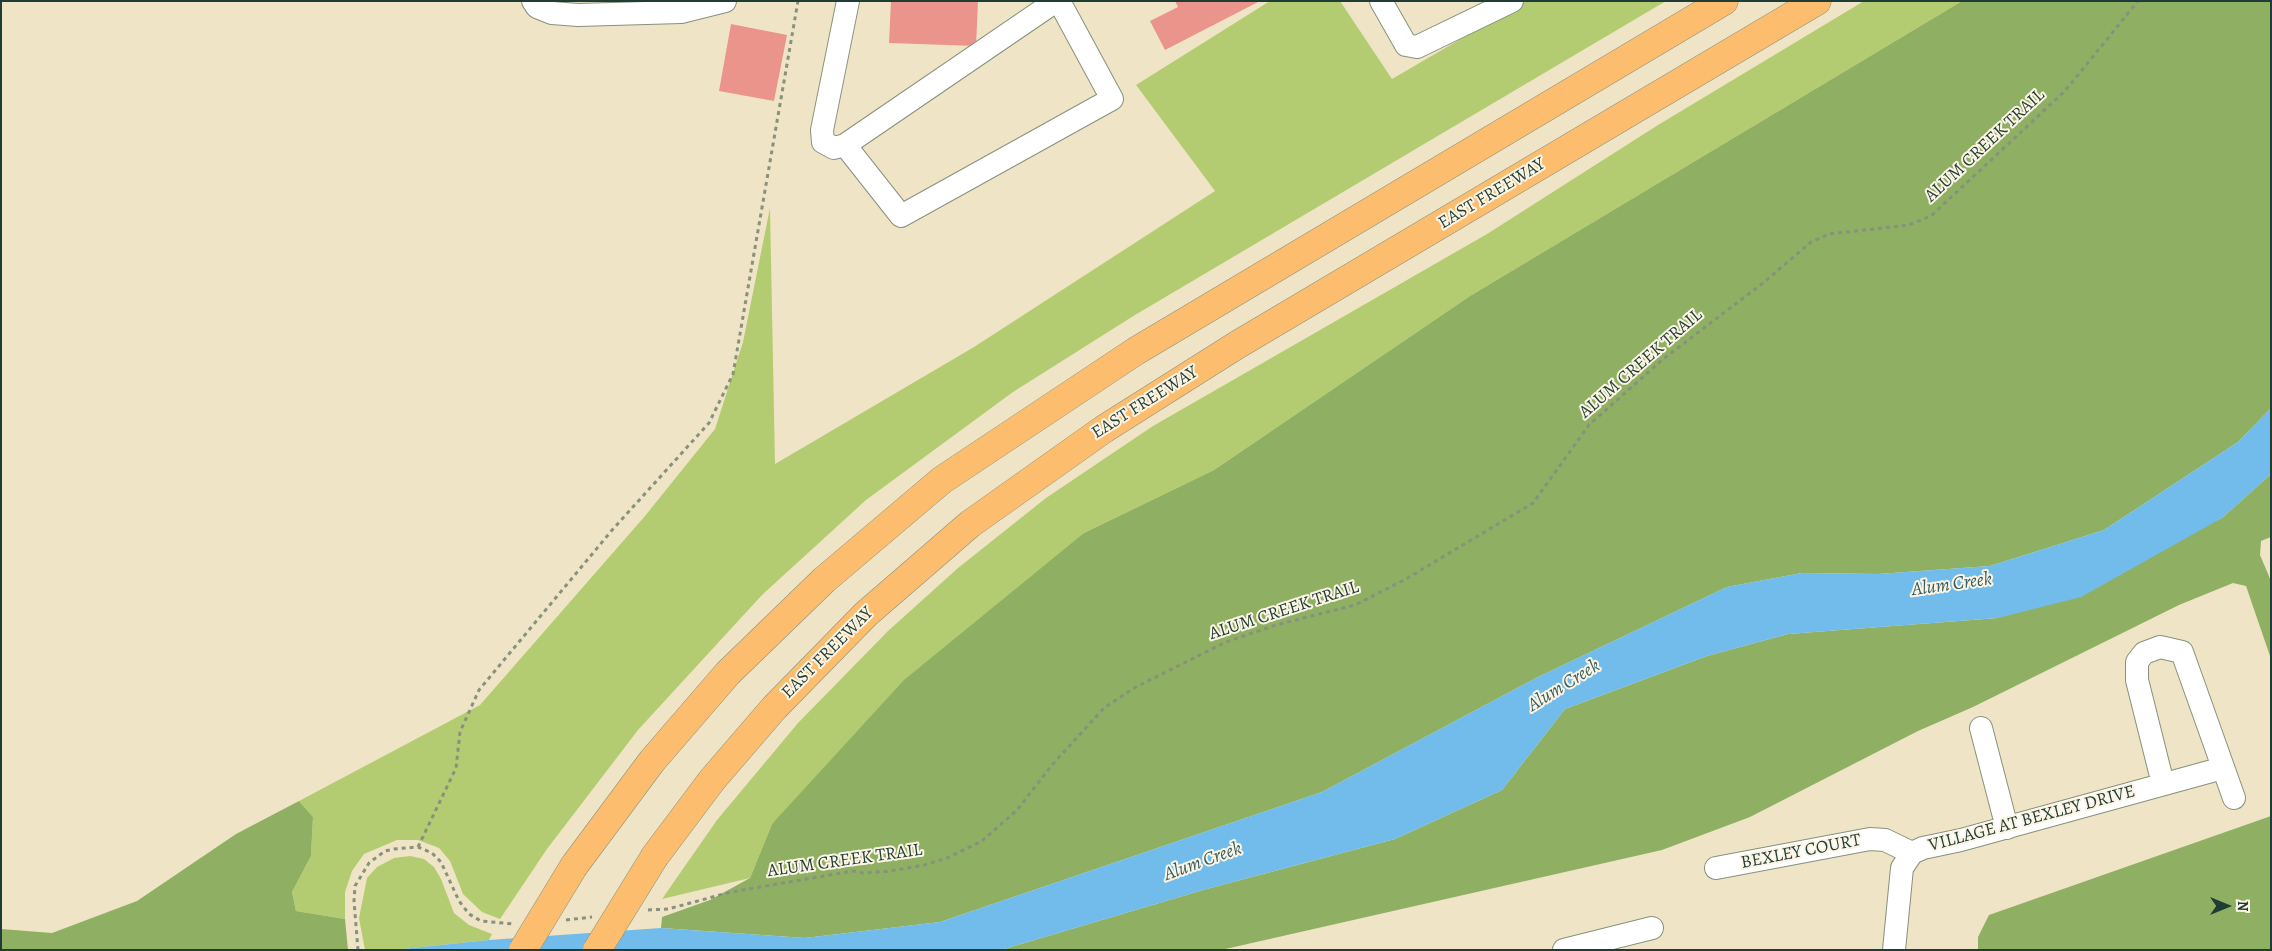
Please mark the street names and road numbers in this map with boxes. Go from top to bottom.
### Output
street label: ALUM CREEK TRAIL [1921,85,2049,207]
street label: EAST FREEWAY [1435,154,1549,234]
street label: ALUM CREEK TRAIL [1575,305,1707,423]
street label: EAST FREEWAY [1088,362,1202,444]
street label: ALUM CREEK TRAIL [1206,577,1362,645]
street label: EAST FREEWAY [778,603,878,703]
street label: VILLAGE AT BEXLEY DRIVE [1926,781,2138,857]
street label: BEXLEY COURT [1739,830,1863,874]
street label: ALUM CREEK TRAIL [766,839,924,883]

